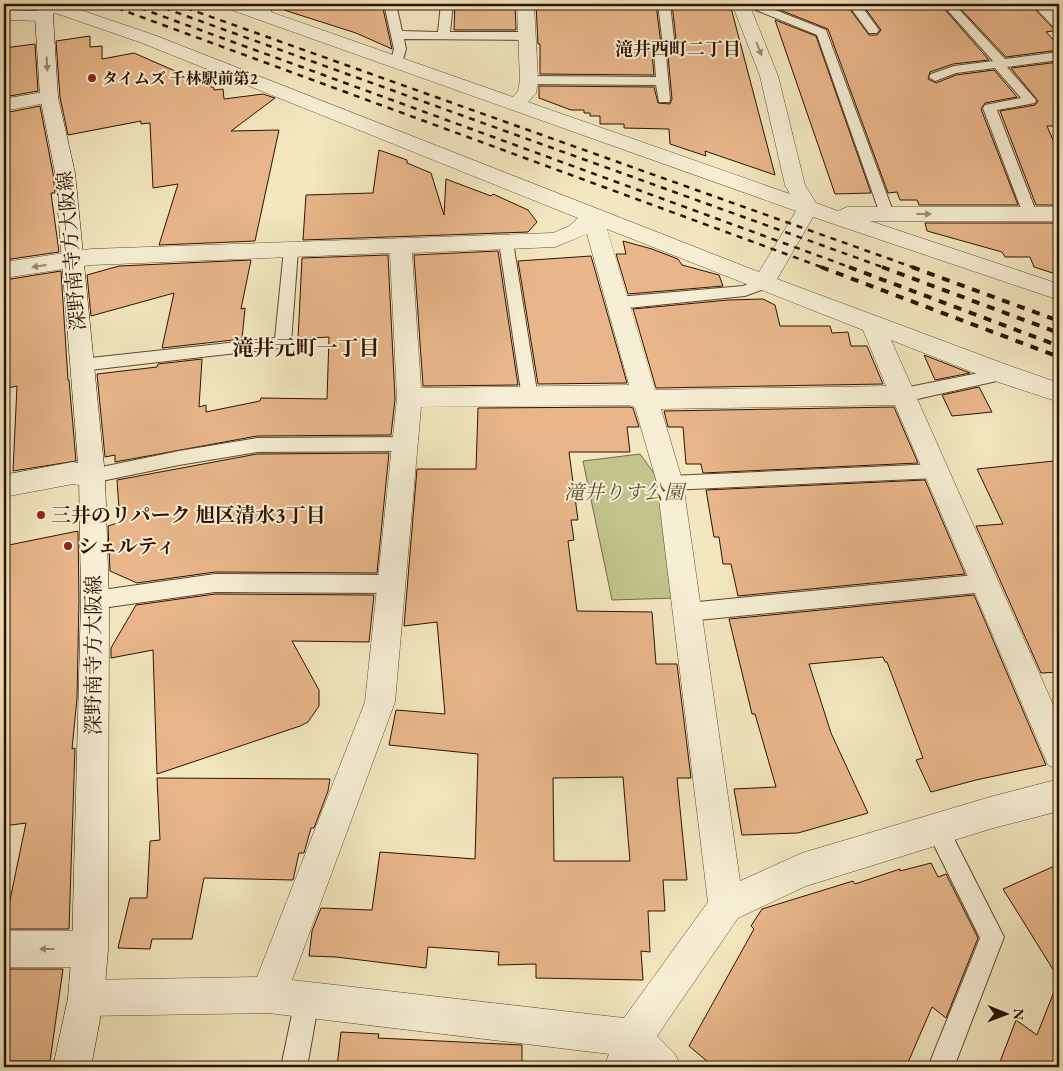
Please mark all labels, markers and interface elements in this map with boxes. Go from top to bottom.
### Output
district label: 滝井西町二丁目 [615,37,741,60]
one-way arrow [755,42,763,57]
one-way arrow [43,57,51,73]
place label: タイムズ 千林駅前第2 [102,68,258,89]
marker: タイムズ 千林駅前第2 [86,72,98,84]
street label: 深野南寺方大阪線 [51,170,91,332]
one-way arrow [916,210,932,218]
one-way arrow [31,262,47,270]
district label: 滝井元町一丁目 [233,334,380,361]
park label: 滝井りす公園 [564,479,687,505]
place label: 三井のリパーク 旭区清水3丁目 [51,502,326,528]
marker: 三井のリパーク 旭区清水3丁目 [35,509,47,521]
place label: シェルティ [78,533,176,559]
marker: シェルティ [62,540,74,552]
street label: 深野南寺方大阪線 [80,575,106,735]
one-way arrow [39,945,55,953]
north arrow [980,988,1030,1038]
text: N [1010,1008,1028,1021]

